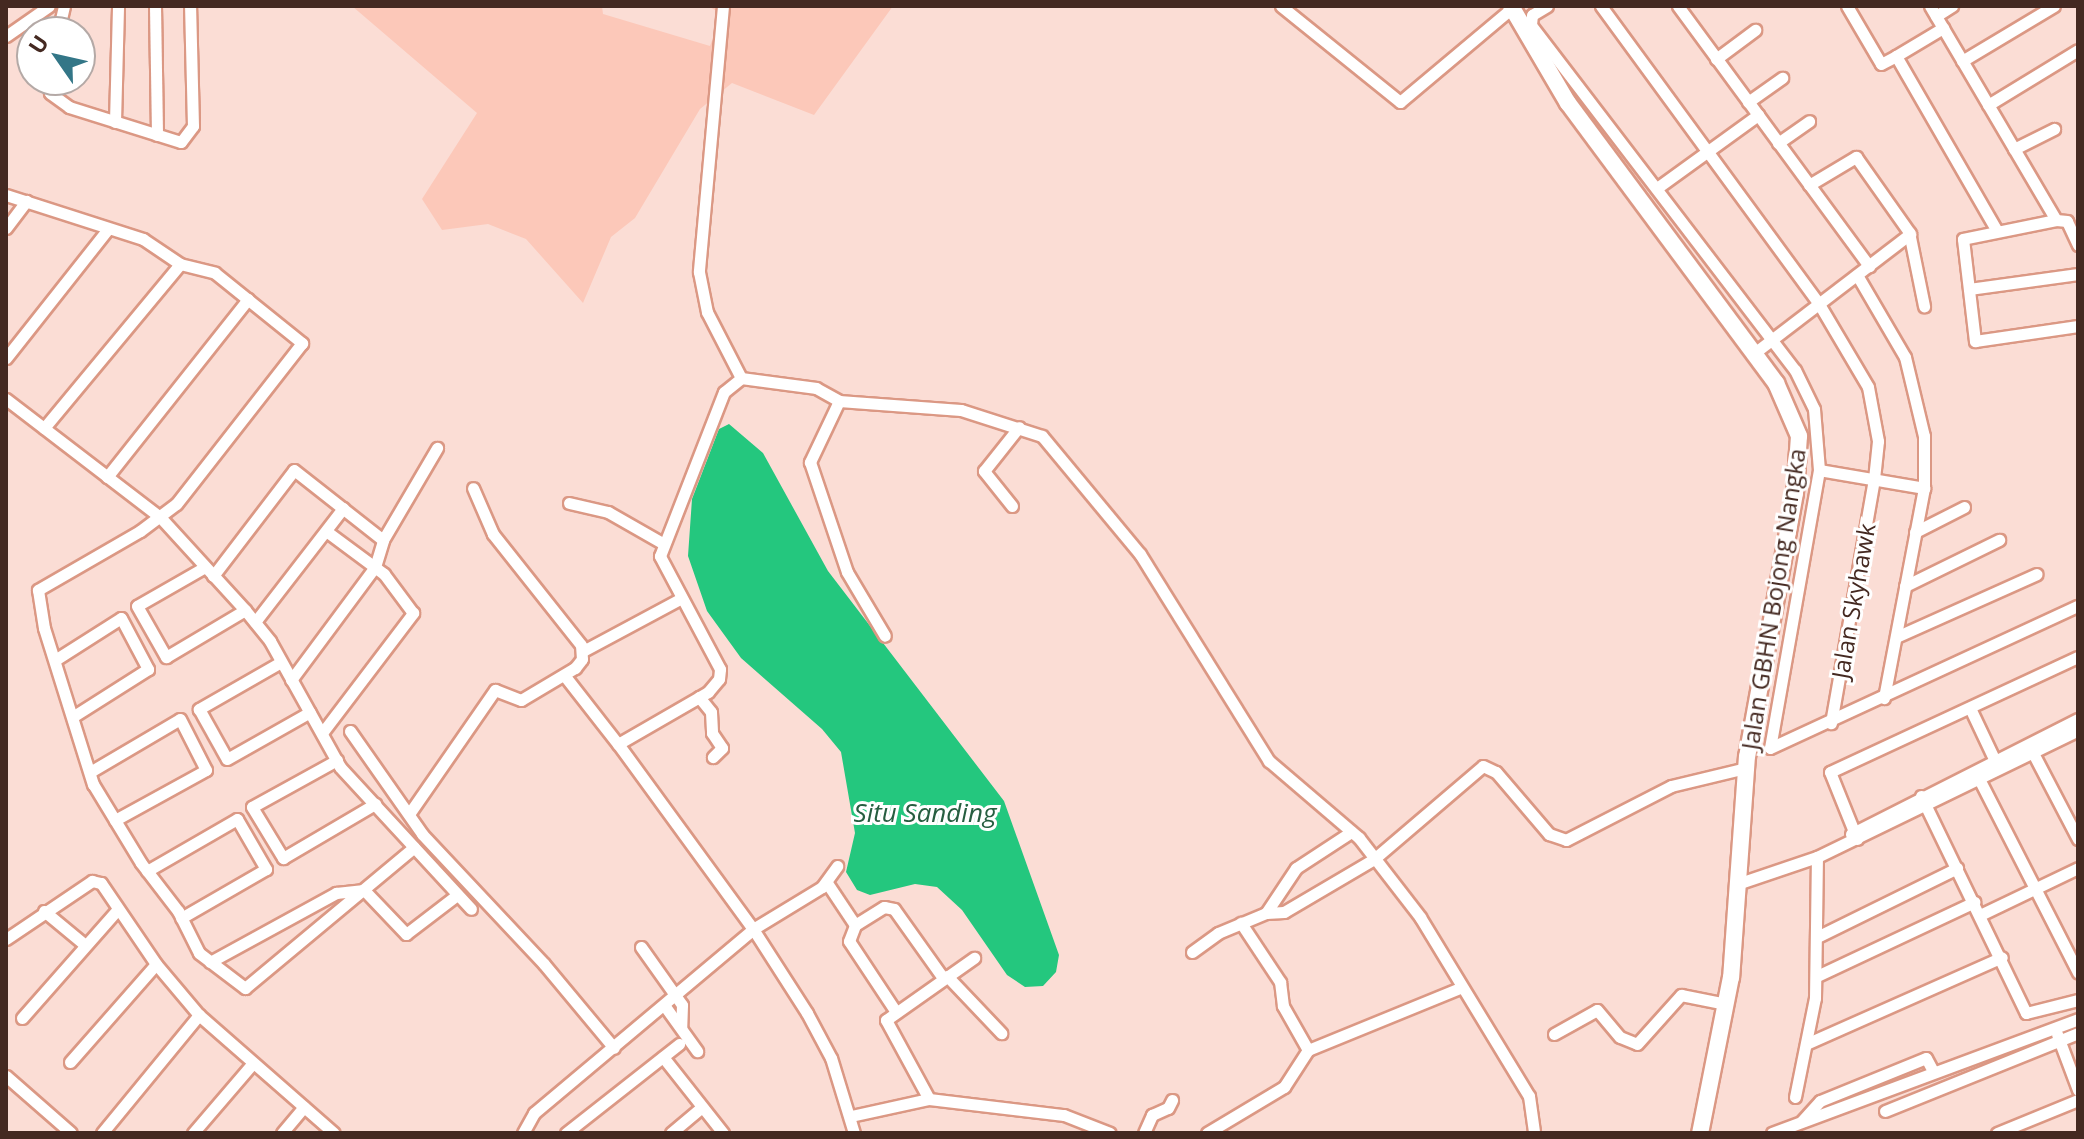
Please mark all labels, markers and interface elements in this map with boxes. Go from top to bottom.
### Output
north arrow [16,16,96,96]
text: U [21,28,55,59]
street label: Jalan GBHN Bojong Nangka [1735,446,1811,752]
street label: Jalan Skyhawk [1825,521,1881,681]
water label: Situ Sanding [854,797,996,829]

